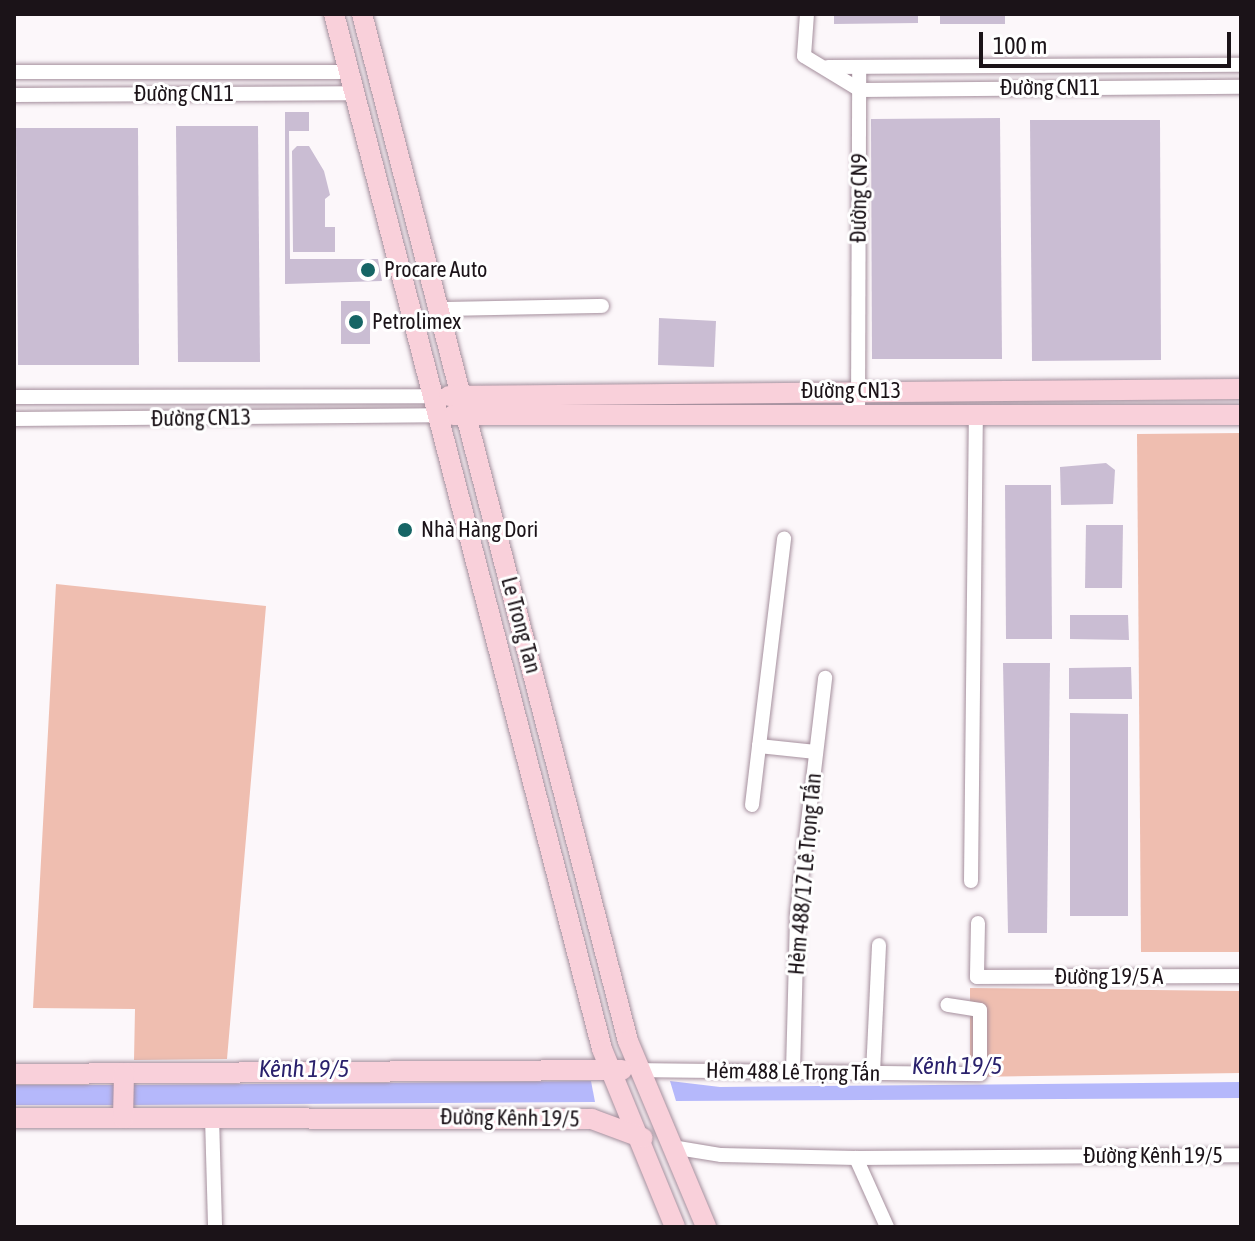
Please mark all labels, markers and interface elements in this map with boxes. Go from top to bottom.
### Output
scale bar [983,16,1235,66]
text: 100 m [993,32,1047,59]
street label: Đường CN11 [1000,75,1100,101]
street label: Đường CN11 [134,81,234,107]
street label: Đường CN9 [845,153,873,243]
place label: Procare Auto [384,257,487,283]
marker: Procare Auto [359,261,377,279]
place label: Petrolimex [372,309,461,335]
marker: Petrolimex [347,313,365,331]
street label: Đường CN13 [801,378,901,404]
street label: Đường CN13 [151,404,251,432]
place label: Nhà Hàng Dori [421,517,538,543]
marker: Nhà Hàng Dori [396,521,414,539]
street label: Le Trong Tan [495,574,547,676]
street label: Hẻm 488/17 Lê Trọng Tấn [783,772,827,976]
street label: Đường 19/5 A [1055,964,1163,990]
water label: Kênh 19/5 [912,1052,1002,1080]
water label: Kênh 19/5 [259,1055,349,1083]
street label: Hẻm 488 Lê Trọng Tấn [706,1057,880,1087]
street label: Đường Kênh 19/5 [440,1104,580,1132]
street label: Đường Kênh 19/5 [1083,1143,1223,1169]

